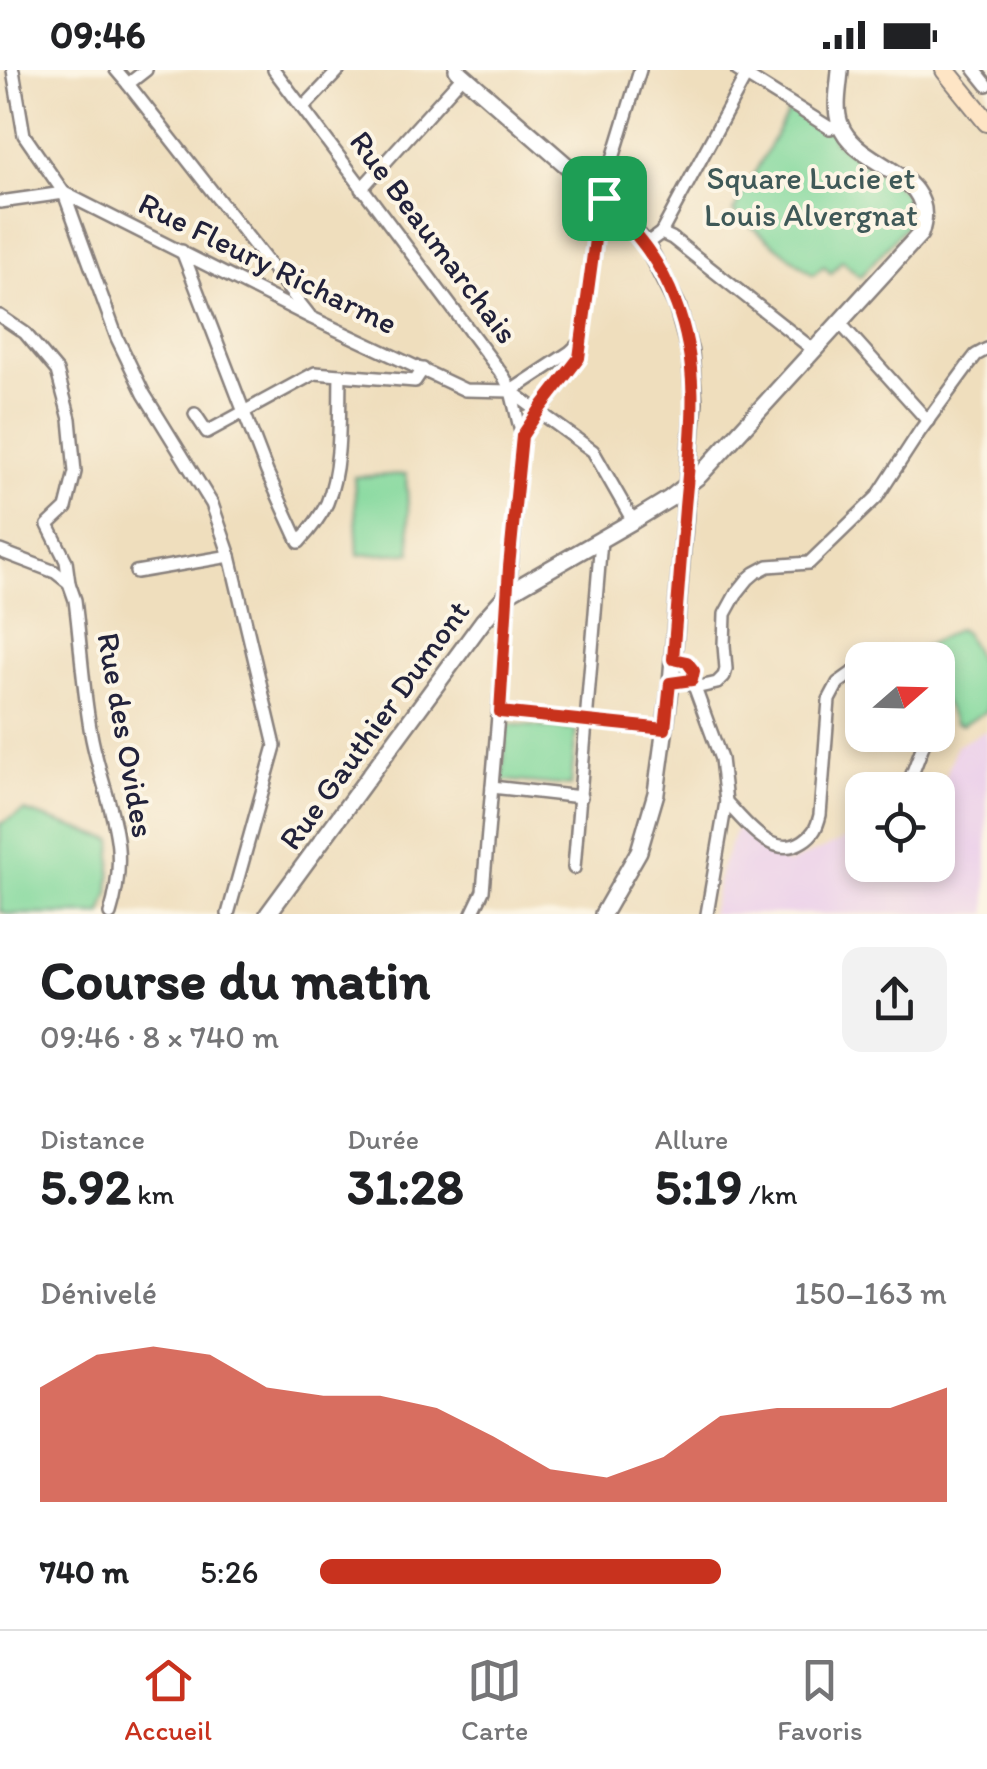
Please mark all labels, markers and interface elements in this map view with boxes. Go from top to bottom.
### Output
text: 09:46 [50,12,146,58]
street label: Rue Beaumarchais [342,123,526,351]
pin [562,156,647,241]
park label: Square Lucie et Louis Alvergnat [704,159,918,234]
icon: arrive [577,171,632,226]
street label: Rue Fleury Richarme [133,184,403,342]
street label: Rue Gauthier Dumont [271,593,477,857]
street label: Rue des Ovides [89,630,163,840]
north arrow [845,642,955,752]
map controls [845,642,955,882]
button: locate [845,772,955,882]
text: Course du matin [40,947,431,1013]
button: share [842,947,947,1052]
text: 09:46 · 8 × 740 m [40,1018,279,1056]
text: Distance [40,1122,145,1156]
text: Durée [347,1122,419,1156]
text: Allure [655,1122,728,1156]
text: 5.92 [40,1156,131,1217]
text: 31:28 [347,1156,464,1217]
text: 5:19 [655,1156,743,1217]
text: km [131,1177,174,1211]
text: /km [743,1177,798,1211]
text: Dénivelé [40,1274,157,1312]
text: 150–163 m [794,1274,947,1312]
text: 740 m [40,1553,129,1591]
text: 5:26 [200,1553,258,1591]
tab: Accueil [124,1653,212,1747]
tab: Carte [461,1653,528,1747]
tab: Favoris [777,1653,863,1747]

